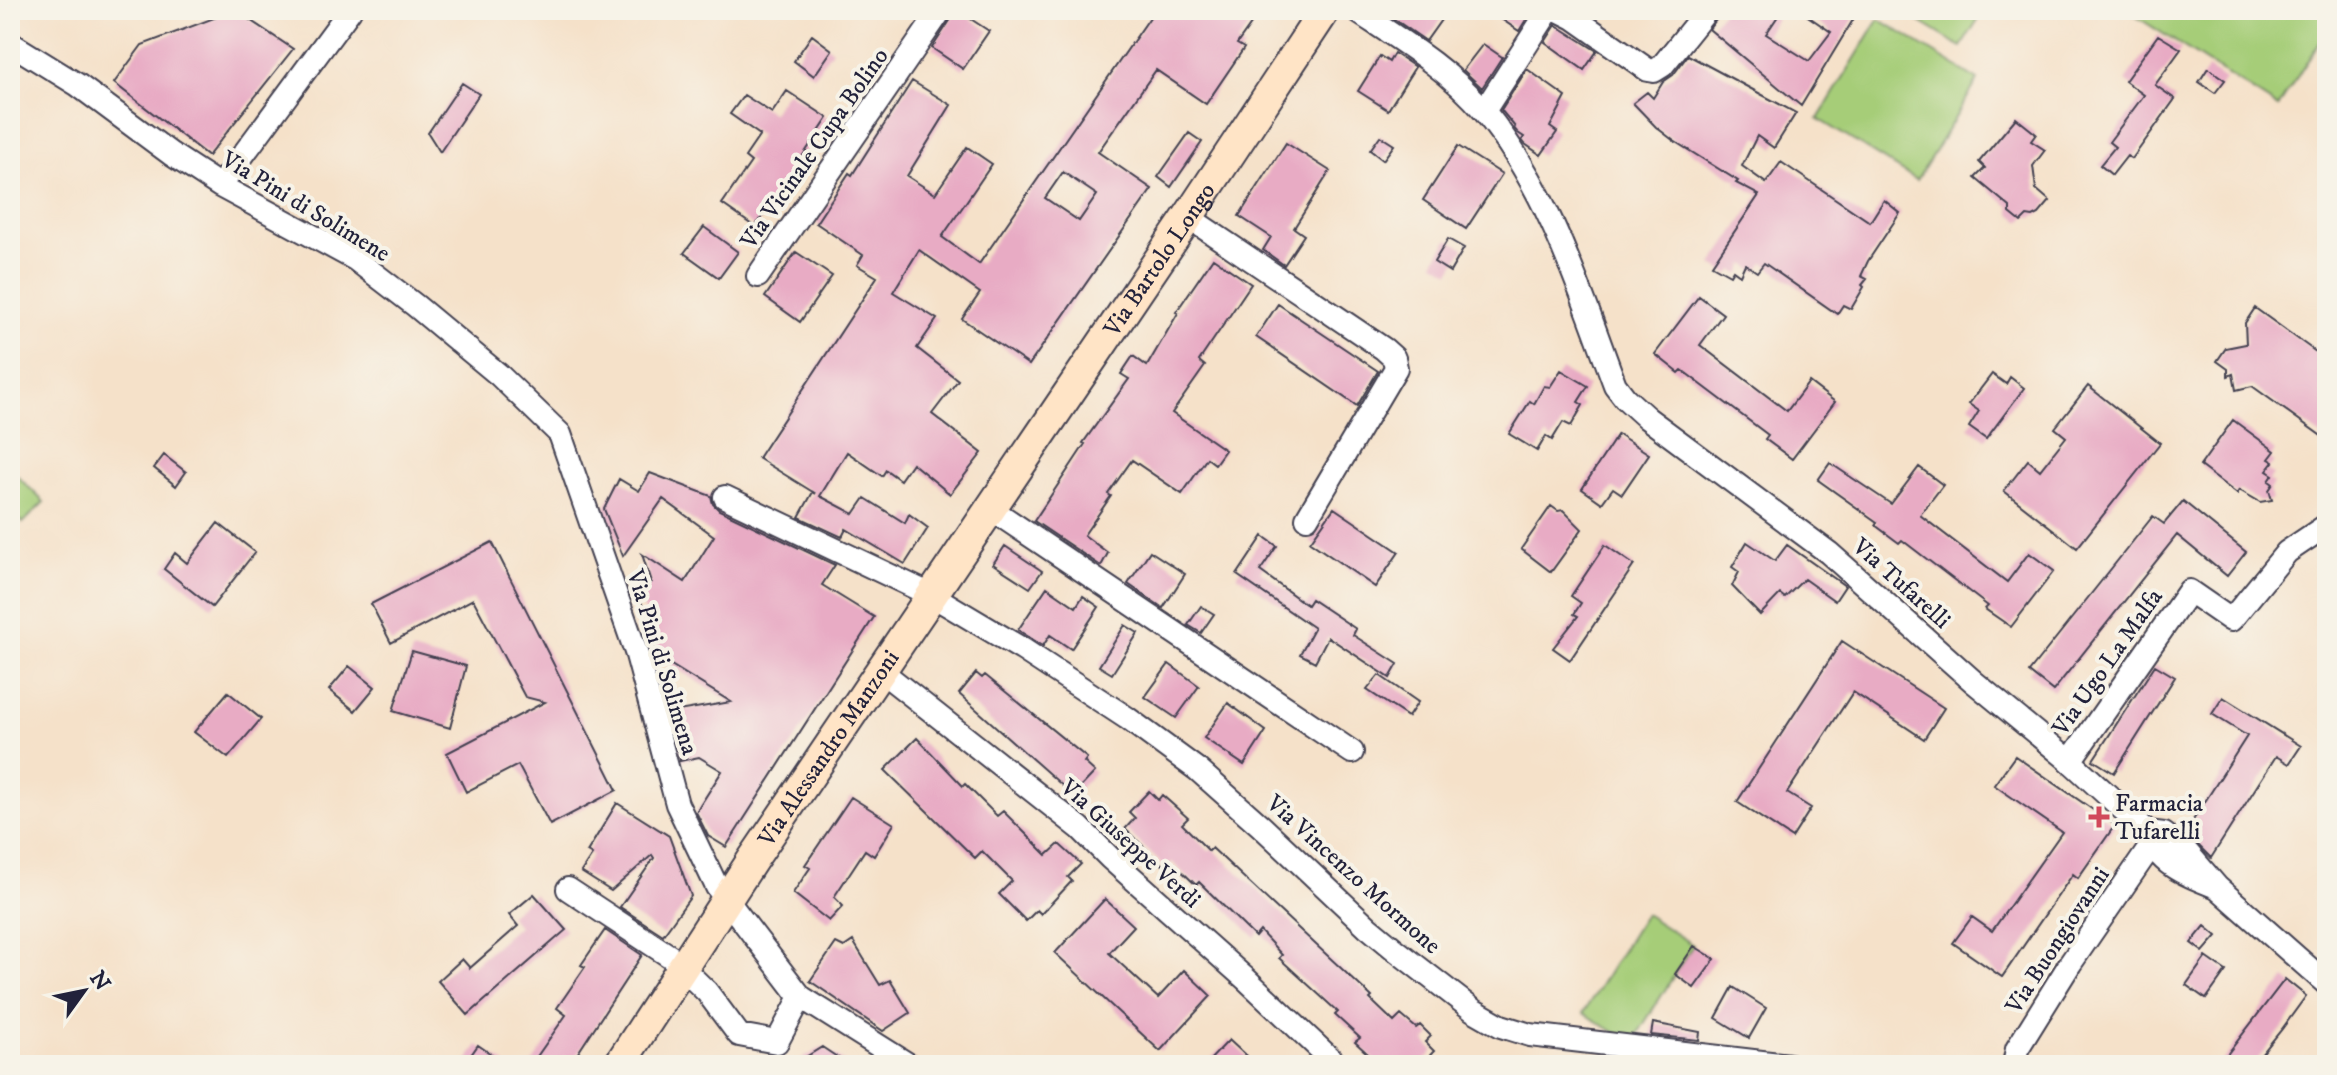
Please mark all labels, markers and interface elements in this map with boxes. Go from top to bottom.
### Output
street label: Via Vicinale Cupa Bolino [734,42,895,256]
street label: Via Pini di Solimene [215,144,395,269]
street label: Via Bartolo Longo [1097,177,1222,343]
street label: Via Tufarelli [1845,531,1957,636]
street label: Via Pini di Solimena [619,565,705,759]
street label: Via Ugo La Malfa [2045,583,2170,743]
street label: Via Alessandro Manzoni [751,644,906,853]
street label: Via Giuseppe Verdi [1053,772,1207,915]
street label: Via Vincenzo Mormone [1259,788,1447,961]
place label: Farmacia Tufarelli [2115,789,2204,847]
marker: Farmacia Tufarelli [2090,808,2108,826]
street label: Via Buongiovanni [1999,861,2116,1020]
north arrow [44,951,124,1031]
text: N [83,966,116,996]

